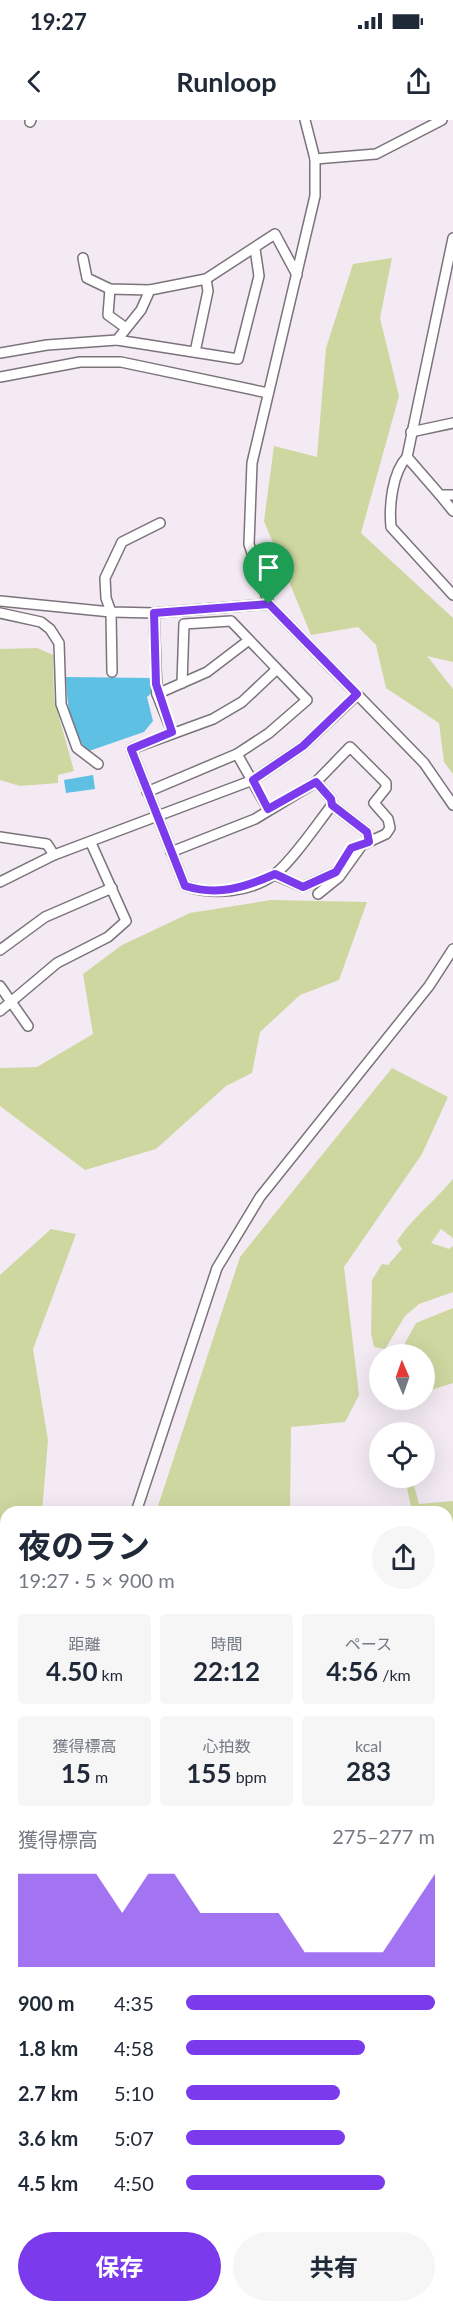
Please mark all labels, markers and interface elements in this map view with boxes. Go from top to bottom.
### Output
text: 19:27 [30,8,87,35]
icon: back [18,65,51,98]
text: Runloop [176,65,277,98]
icon: share [402,65,435,98]
pin [243,542,294,604]
icon: arrive [252,551,285,584]
north arrow [369,1344,435,1410]
map controls [369,1344,435,1488]
button: locate [369,1422,435,1488]
text: 夜のラン [18,1525,150,1565]
button: share [372,1526,435,1589]
text: 19:27 · 5 × 900 m [18,1568,175,1592]
text: 距離 [68,1634,101,1653]
text: 時間 [210,1634,243,1653]
text: ペース [345,1634,392,1653]
text: 4.50 [46,1655,98,1687]
text: 22:12 [193,1655,260,1687]
text: 4:56 [326,1655,378,1687]
text: km [98,1665,123,1684]
text: /km [378,1665,411,1684]
text: 獲得標高 [52,1736,117,1755]
text: 心拍数 [202,1736,251,1755]
text: kcal [355,1736,382,1755]
text: 283 [346,1755,391,1787]
text: 15 [61,1757,91,1789]
text: 155 [186,1757,232,1789]
text: m [91,1767,108,1786]
text: bpm [232,1767,267,1786]
text: 275–277 m [332,1824,435,1848]
text: 獲得標高 [18,1827,98,1851]
text: 900 m [18,1991,74,2015]
text: 4:35 [114,1991,154,2015]
text: 1.8 km [18,2036,78,2060]
text: 4:58 [114,2036,154,2060]
text: 2.7 km [18,2081,78,2105]
text: 5:10 [114,2081,154,2105]
text: 3.6 km [18,2126,78,2150]
text: 5:07 [114,2126,154,2150]
text: 4.5 km [18,2171,78,2195]
text: 4:50 [114,2171,154,2195]
button: 保存 [18,2232,221,2301]
button: 共有 [233,2232,435,2301]

